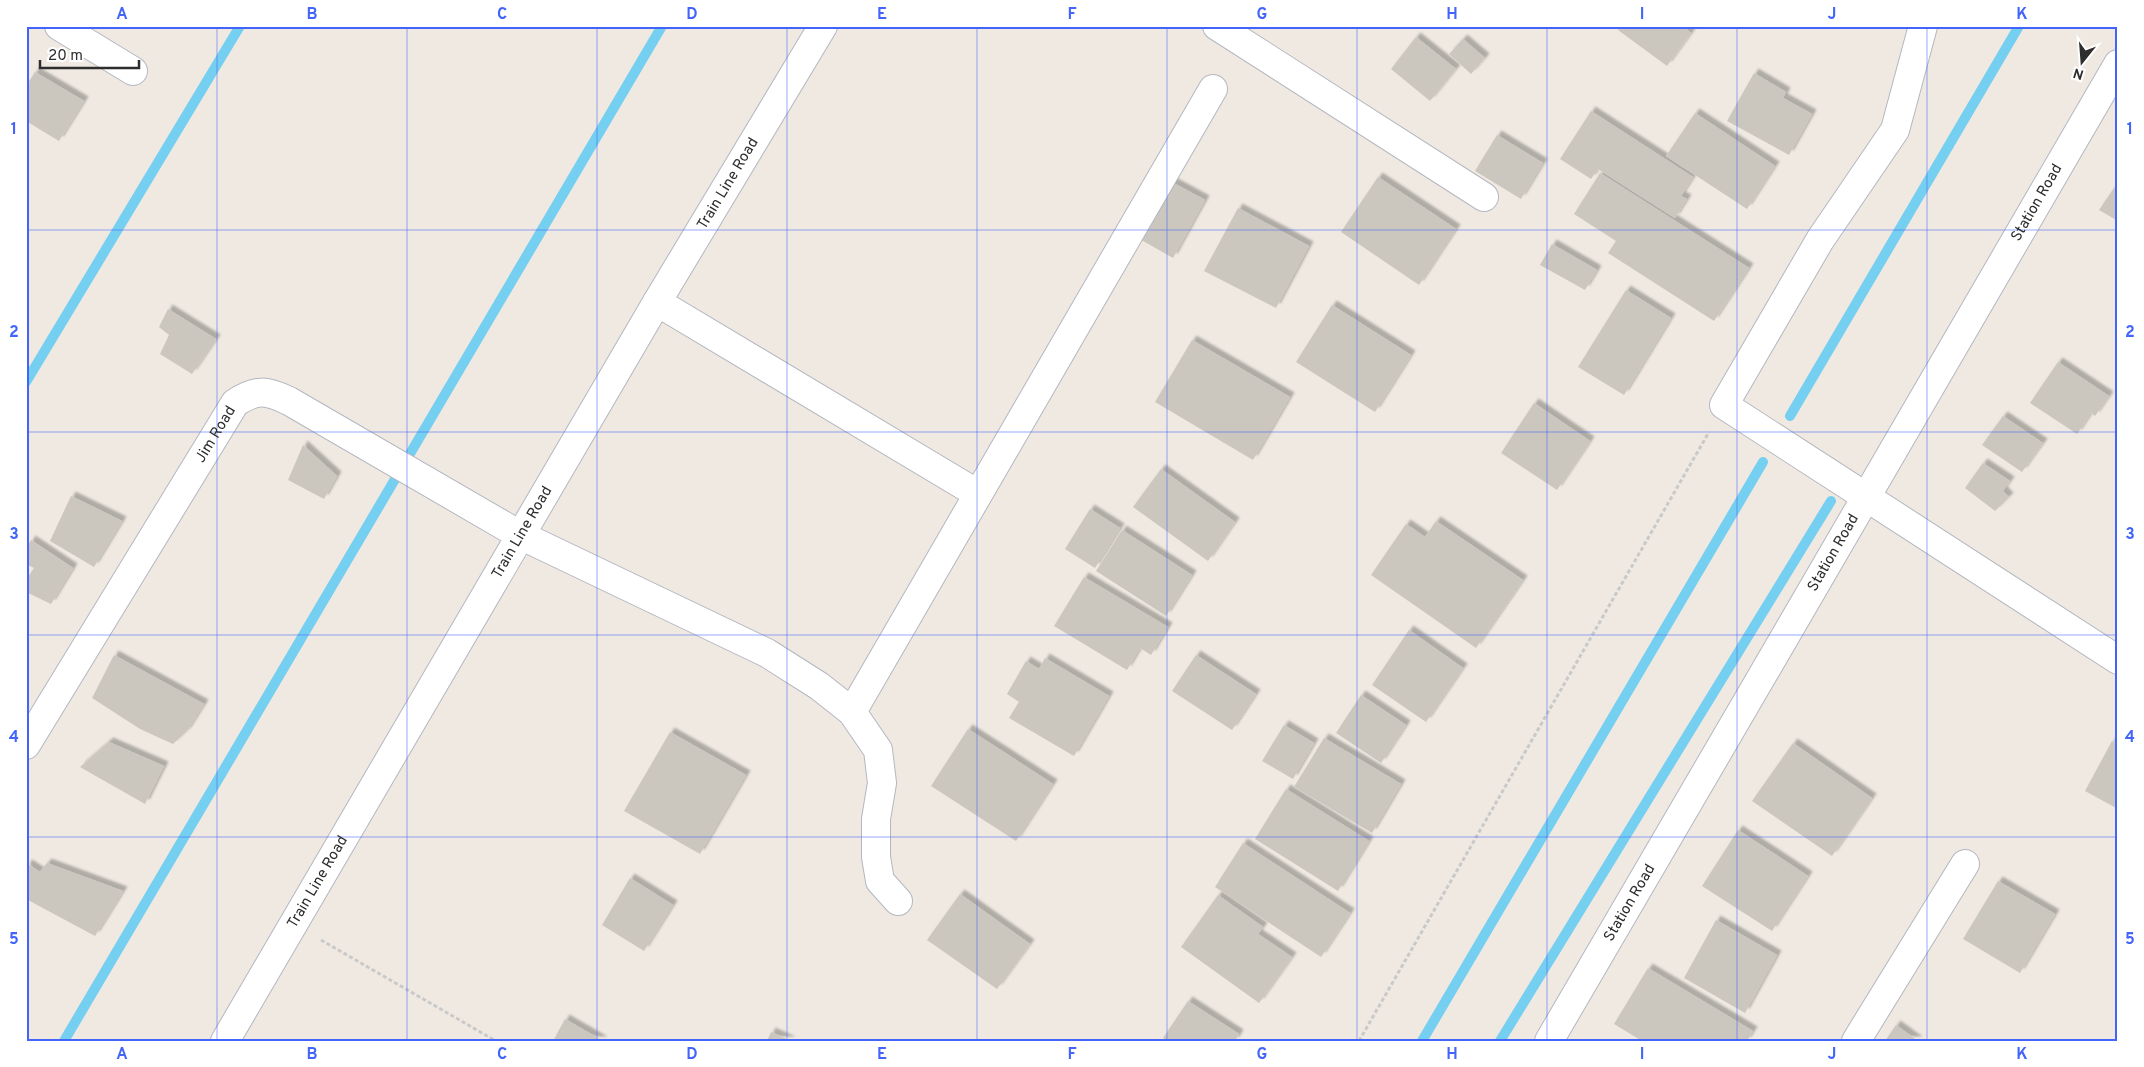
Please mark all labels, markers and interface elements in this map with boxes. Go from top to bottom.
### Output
text: A [116,5,128,25]
text: B [306,5,318,25]
text: C [497,5,507,25]
text: D [686,5,698,25]
text: E [877,5,887,25]
text: F [1067,5,1077,25]
text: G [1257,5,1267,25]
text: H [1446,5,1458,25]
text: I [1640,5,1644,25]
text: J [1828,5,1836,25]
text: K [2016,5,2028,25]
scale bar [40,38,139,70]
north arrow [2056,38,2106,88]
text: 20 m [48,47,83,66]
text: N [2071,63,2086,83]
text: 1 [11,120,17,140]
text: 1 [2127,120,2133,140]
street label: Train Line Road [693,134,763,233]
street label: Station Road [2007,161,2067,245]
text: 2 [9,323,19,343]
text: 2 [2125,323,2135,343]
street label: Jim Road [191,403,240,466]
street label: Train Line Road [488,483,557,582]
street label: Station Road [1804,511,1863,595]
text: 3 [9,525,19,545]
text: 3 [2125,525,2135,545]
text: 4 [9,728,19,748]
text: 4 [2125,728,2135,748]
street label: Train Line Road [283,832,352,932]
street label: Station Road [1600,861,1660,945]
text: 5 [9,930,19,950]
text: 5 [2125,930,2135,950]
text: A [116,1045,128,1065]
text: B [306,1045,318,1065]
text: C [497,1045,507,1065]
text: D [686,1045,698,1065]
text: E [877,1045,887,1065]
text: F [1067,1045,1077,1065]
text: G [1257,1045,1267,1065]
text: H [1446,1045,1458,1065]
text: I [1640,1045,1644,1065]
text: J [1828,1045,1836,1065]
text: K [2016,1045,2028,1065]

